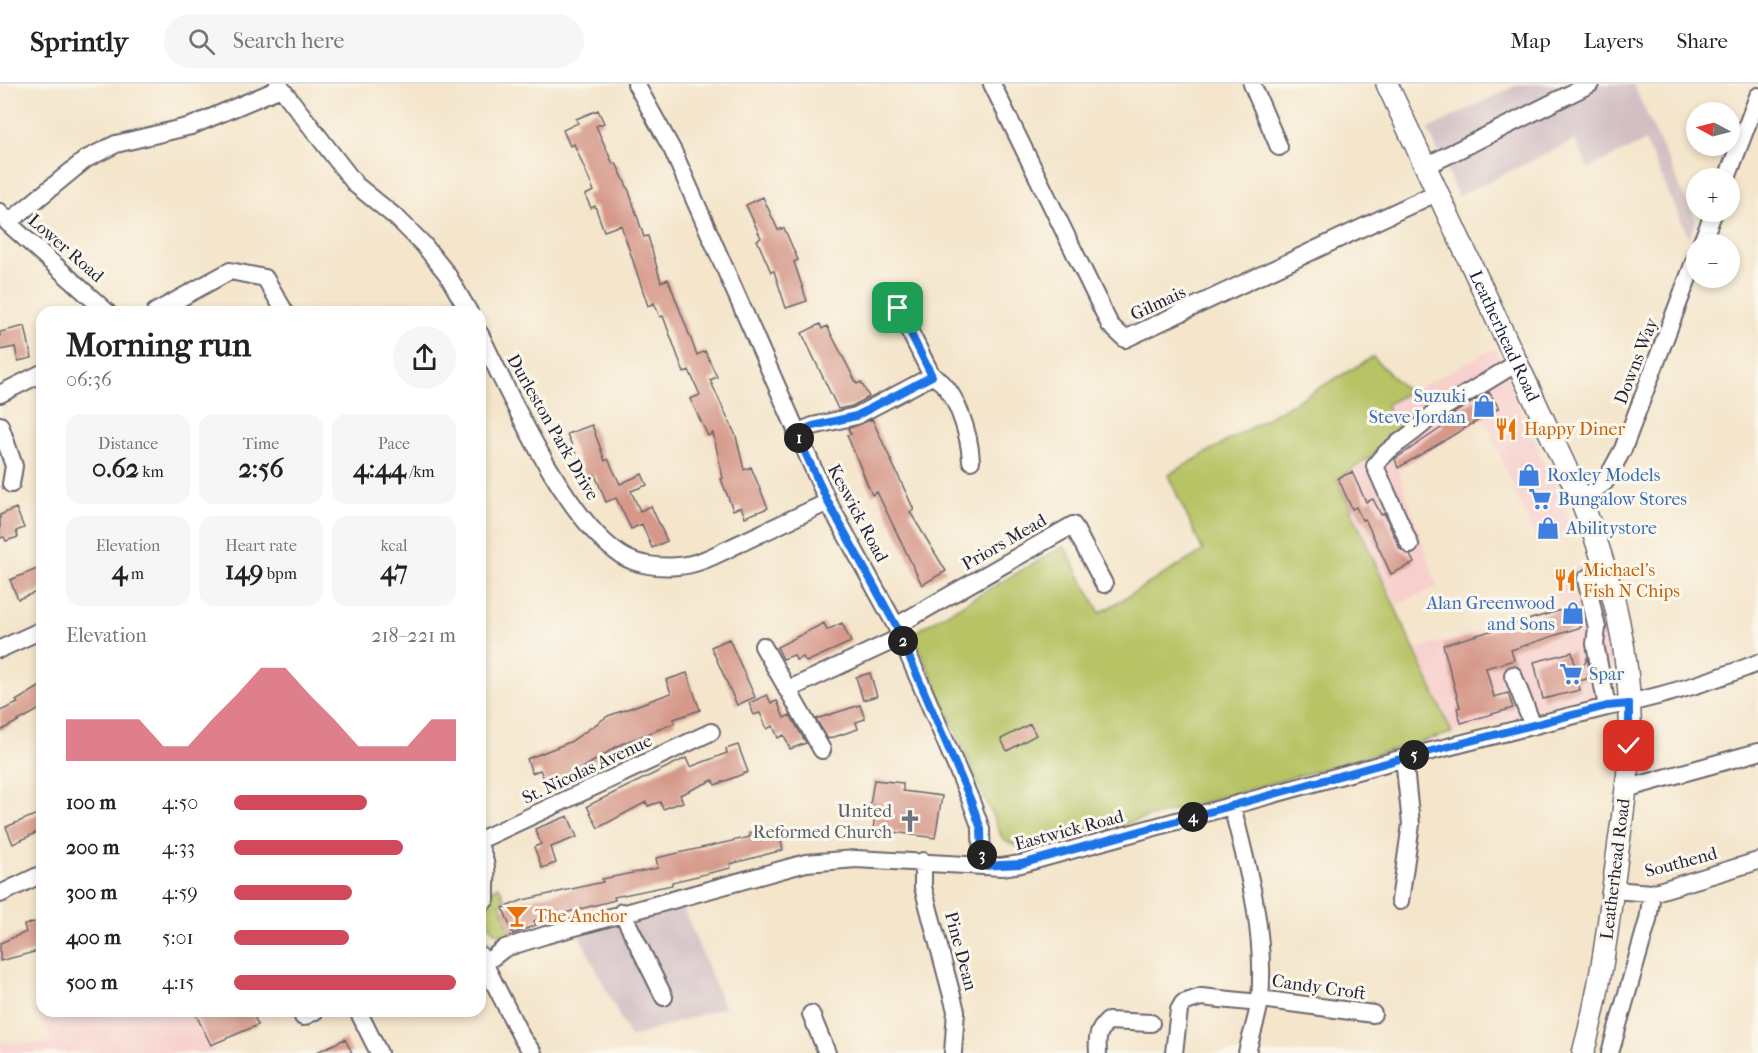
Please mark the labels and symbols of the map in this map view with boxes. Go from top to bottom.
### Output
north arrow [1686,102,1740,156]
street label: Lower Road [24,210,108,287]
street label: Leatherhead Road [1464,267,1544,405]
street label: Gilmais [1127,281,1189,325]
pin [872,282,923,333]
street label: Downs Way [1610,314,1663,407]
street label: Durleston Park Drive [502,350,603,504]
place label: Suzuki Steve Jordan [1369,386,1467,428]
shop icon: Suzuki Steve Jordan [1471,393,1497,419]
restaurant icon: Happy Diner [1493,416,1519,442]
place label: Happy Diner [1524,419,1625,440]
pin: 1 [784,423,814,453]
street label: Keswick Road [823,461,892,566]
shop icon: Roxley Models [1516,462,1542,488]
place label: Roxley Models [1547,465,1661,486]
supermarket icon: Bungalow Stores [1527,486,1553,512]
place label: Bungalow Stores [1558,489,1687,510]
street label: Priors Mead [958,510,1050,575]
shop icon: Abilitystore [1535,515,1561,541]
place label: Abilitystore [1565,518,1657,539]
place label: Michael's Fish N Chips [1583,560,1680,602]
restaurant icon: Michael's Fish N Chips [1552,567,1578,593]
place label: Alan Greenwood and Sons [1425,593,1555,635]
shop icon: Alan Greenwood and Sons [1560,600,1586,626]
pin: 2 [888,626,918,656]
supermarket icon: Spar [1558,661,1584,687]
place label: Spar [1589,664,1624,685]
pin [1603,720,1654,771]
street label: St. Nicolas Avenue [519,730,655,809]
pin: 5 [1399,740,1429,770]
street label: Leatherhead Road [1596,797,1635,941]
place label: United Reformed Church [753,801,892,843]
pin: 4 [1178,802,1208,832]
street label: Eastwick Road [1012,806,1126,855]
church icon: United Reformed Church [897,808,923,834]
pin: 3 [967,840,997,870]
street label: Southend [1643,843,1720,882]
bar icon: The Anchor [504,903,530,929]
place label: The Anchor [535,906,627,927]
street label: Pine Dean [940,909,981,993]
street label: Candy Croft [1271,971,1368,1005]

